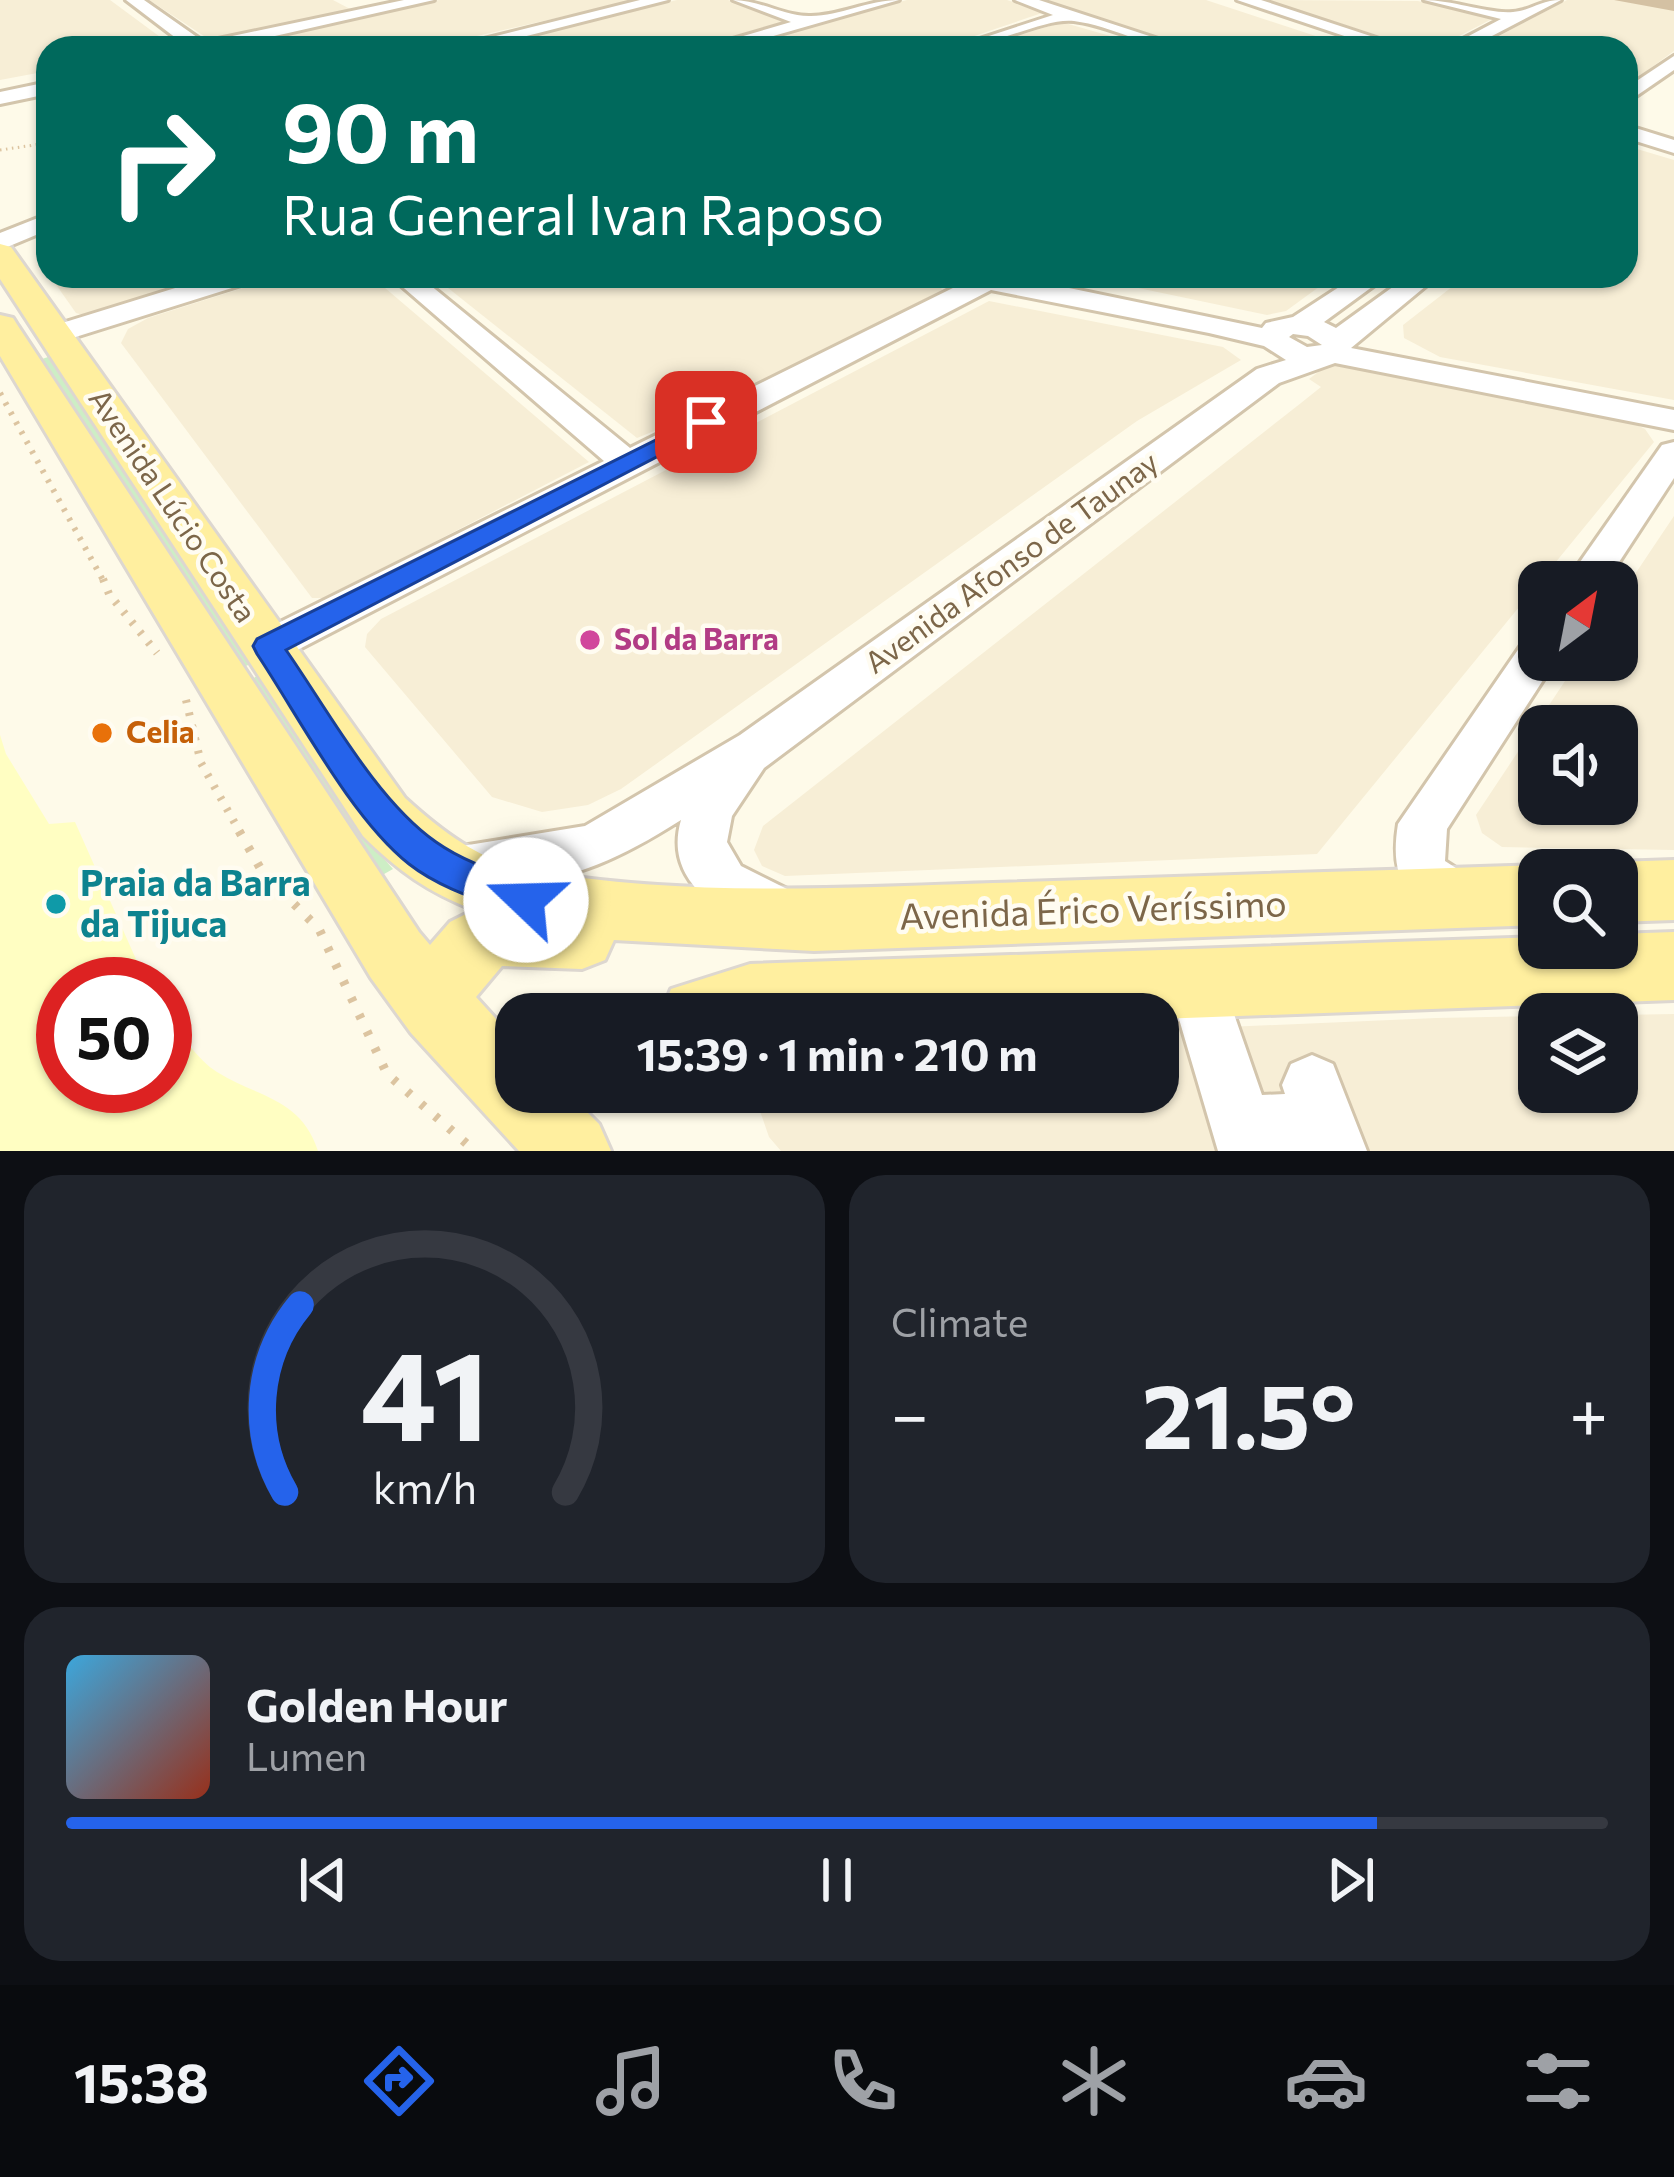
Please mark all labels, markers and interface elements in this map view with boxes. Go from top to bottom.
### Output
text: 90 m [282,78,479,180]
icon: right [84,84,240,240]
text: Rua General Ivan Raposo [282,180,884,246]
pin [655,371,757,473]
street label: Avenida Lúcio Costa [82,381,266,628]
icon: arrive [673,389,739,455]
street label: Avenida Afonso de Taunay [857,442,1164,680]
north arrow [1518,561,1638,681]
map controls [1518,561,1638,1113]
place label: Sol da Barra [614,619,779,656]
marker: Sol da Barra [577,627,603,653]
button: sound [1518,705,1638,825]
place label: Celia [126,712,195,749]
marker: Celia [89,720,115,746]
position arrow [463,837,589,963]
button: search [1518,849,1638,969]
place label: Praia da Barra da Tijuca [80,859,311,944]
street label: Avenida Érico Veríssimo [898,879,1287,937]
marker: Praia da Barra da Tijuca [43,891,69,917]
speed limit sign: 50 [36,957,192,1113]
button: layers [1518,993,1638,1113]
text: 15:39 · 1 min · 210 m [636,1025,1038,1080]
text: Climate [891,1297,1028,1345]
text: 41 [360,1314,489,1467]
text: 21.5° [1142,1357,1356,1468]
text: − [891,1372,929,1453]
text: + [1569,1372,1608,1453]
text: km/h [372,1460,477,1513]
text: Golden Hour [246,1676,507,1731]
text: Lumen [246,1731,367,1779]
icon: previous [290,1847,356,1913]
icon: pause [804,1847,870,1913]
icon: next [1318,1847,1384,1913]
icon: directions [357,2039,441,2123]
icon: music [589,2039,673,2123]
icon: phone [821,2039,905,2123]
icon: climate [1052,2039,1136,2123]
icon: car [1284,2039,1368,2123]
icon: filters [1516,2039,1600,2123]
text: 15:38 [74,2048,209,2114]

